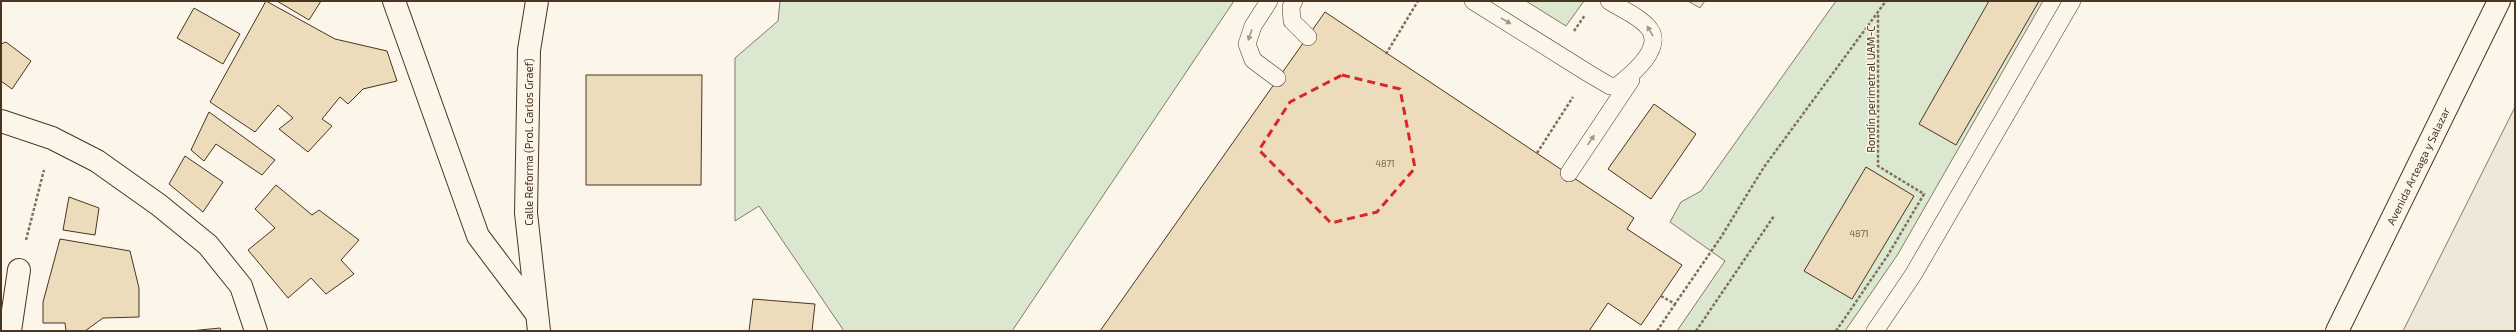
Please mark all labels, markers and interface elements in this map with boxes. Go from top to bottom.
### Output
one-way arrow [1500,18,1512,25]
one-way arrow [1646,25,1653,37]
street label: Rondín perimetral UAM-C [1864,25,1877,153]
one-way arrow [1247,29,1253,41]
street label: Calle Reforma (Prol. Carlos Graef) [522,58,535,226]
street label: Avenida Arteaga y Salazar [2384,105,2452,227]
one-way arrow [1587,135,1595,146]
house number: 4871 [1375,158,1395,169]
house number: 4871 [1849,228,1869,239]

